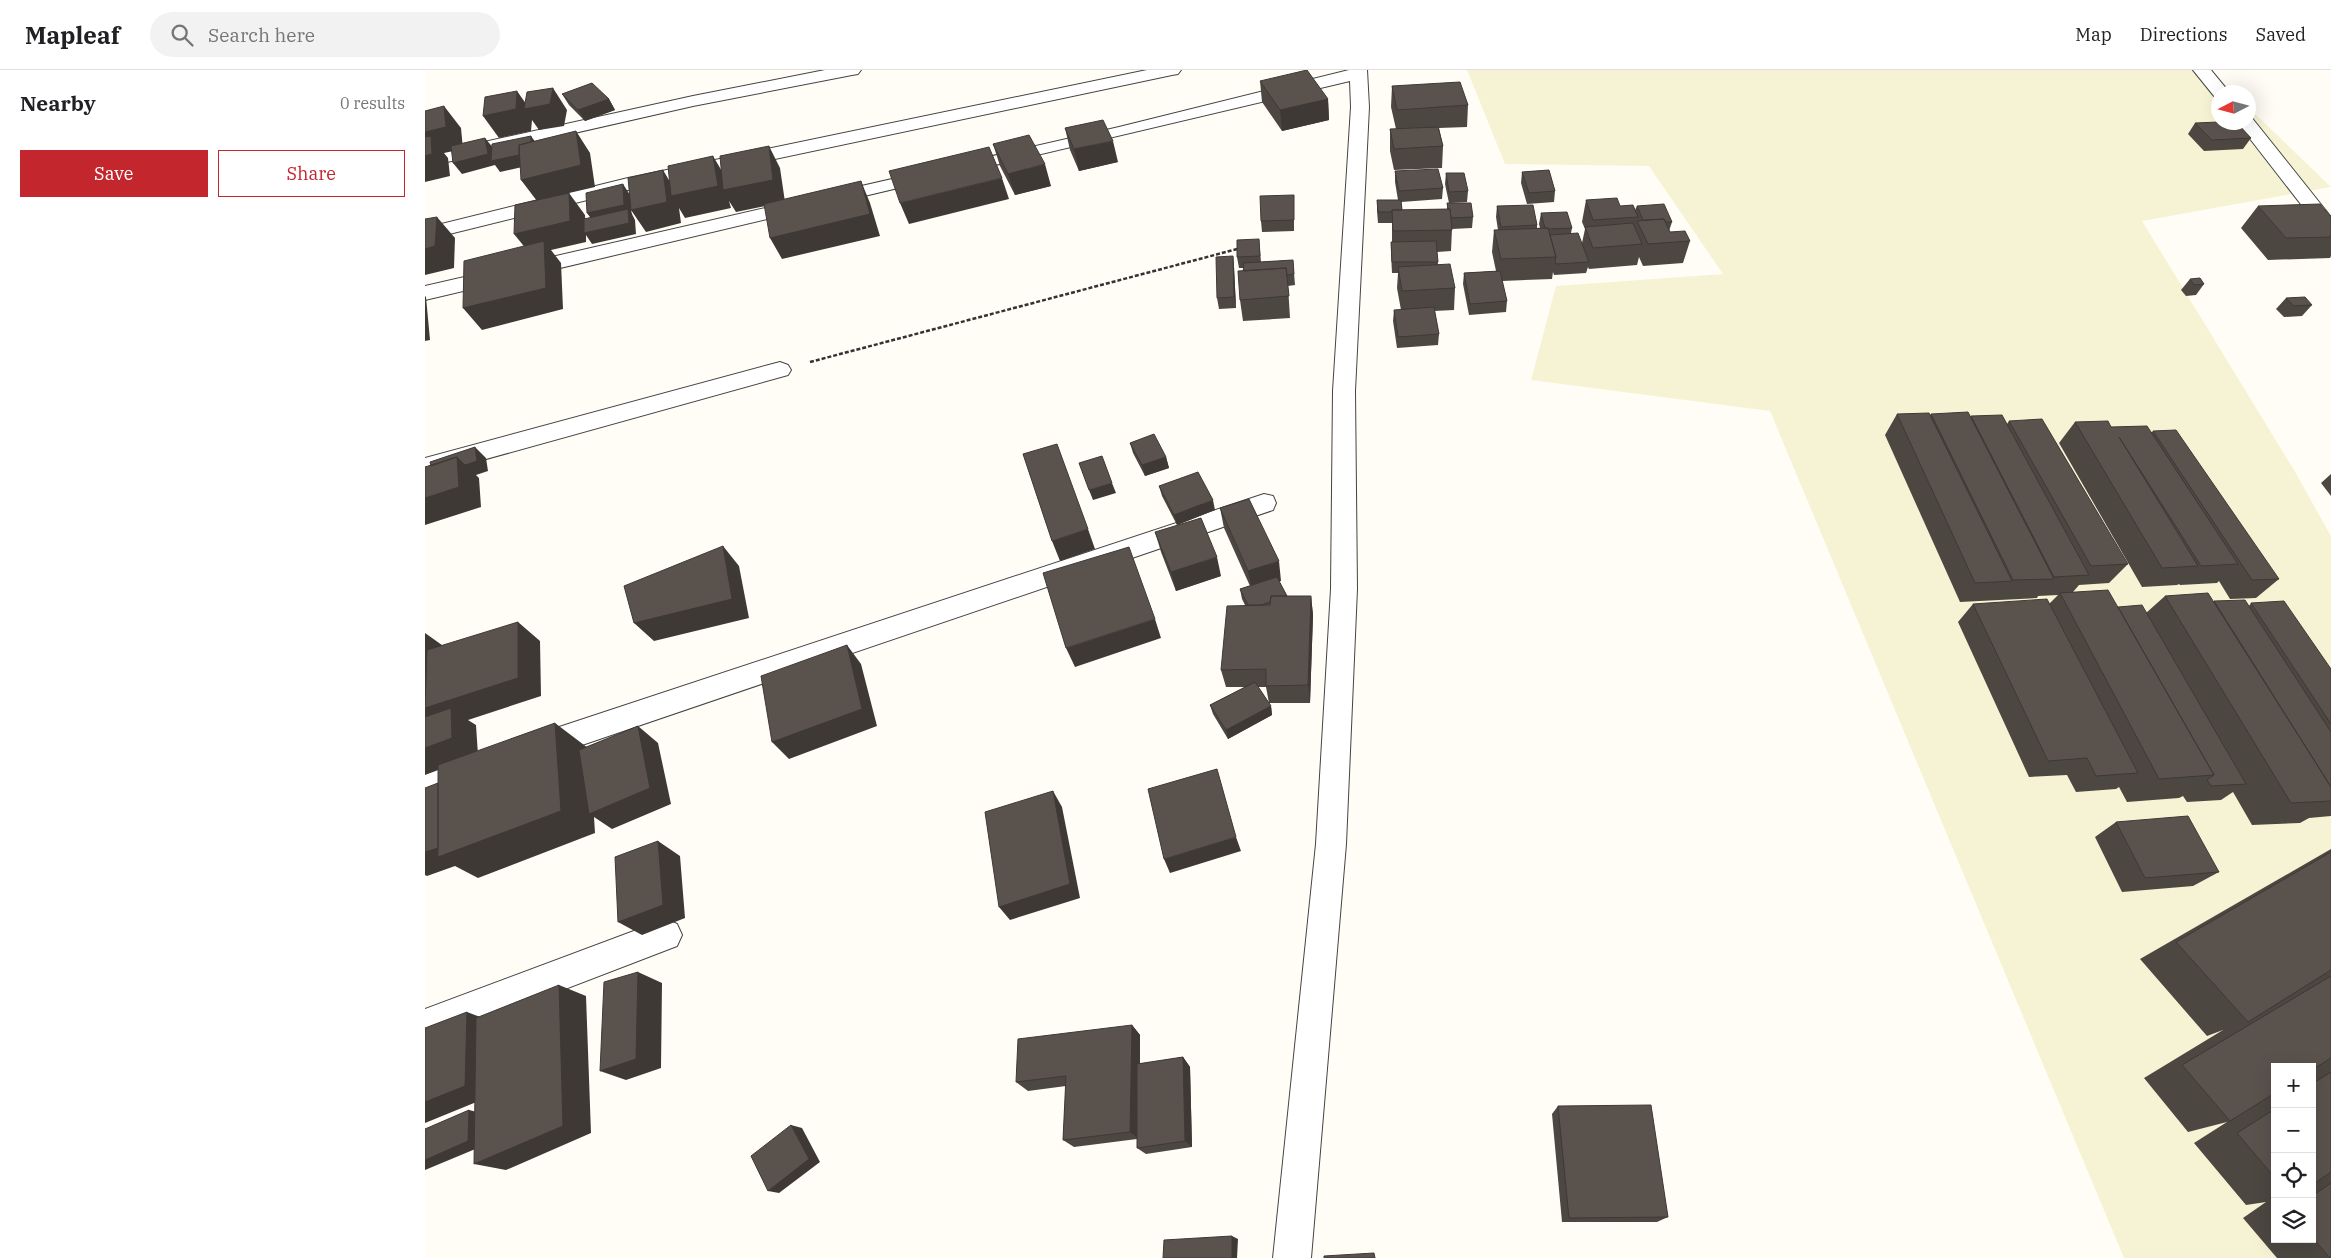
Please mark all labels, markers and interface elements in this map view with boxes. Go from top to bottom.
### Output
search box [150,12,500,57]
text: Mapleaf [25,19,120,51]
icon: search [168,21,196,49]
text: Search here [208,23,315,47]
text: Map [2075,23,2112,46]
text: Directions [2140,23,2228,46]
text: Saved [2256,23,2306,46]
north arrow [2211,85,2256,130]
text: Nearby [20,89,96,117]
text: 0 results [340,93,405,113]
button: Save [20,150,208,197]
button: Share [218,150,405,197]
map controls [2271,1063,2316,1243]
button: + [2271,1063,2316,1108]
button: − [2271,1108,2316,1153]
button: locate [2271,1153,2316,1198]
button: layers [2271,1198,2316,1243]

